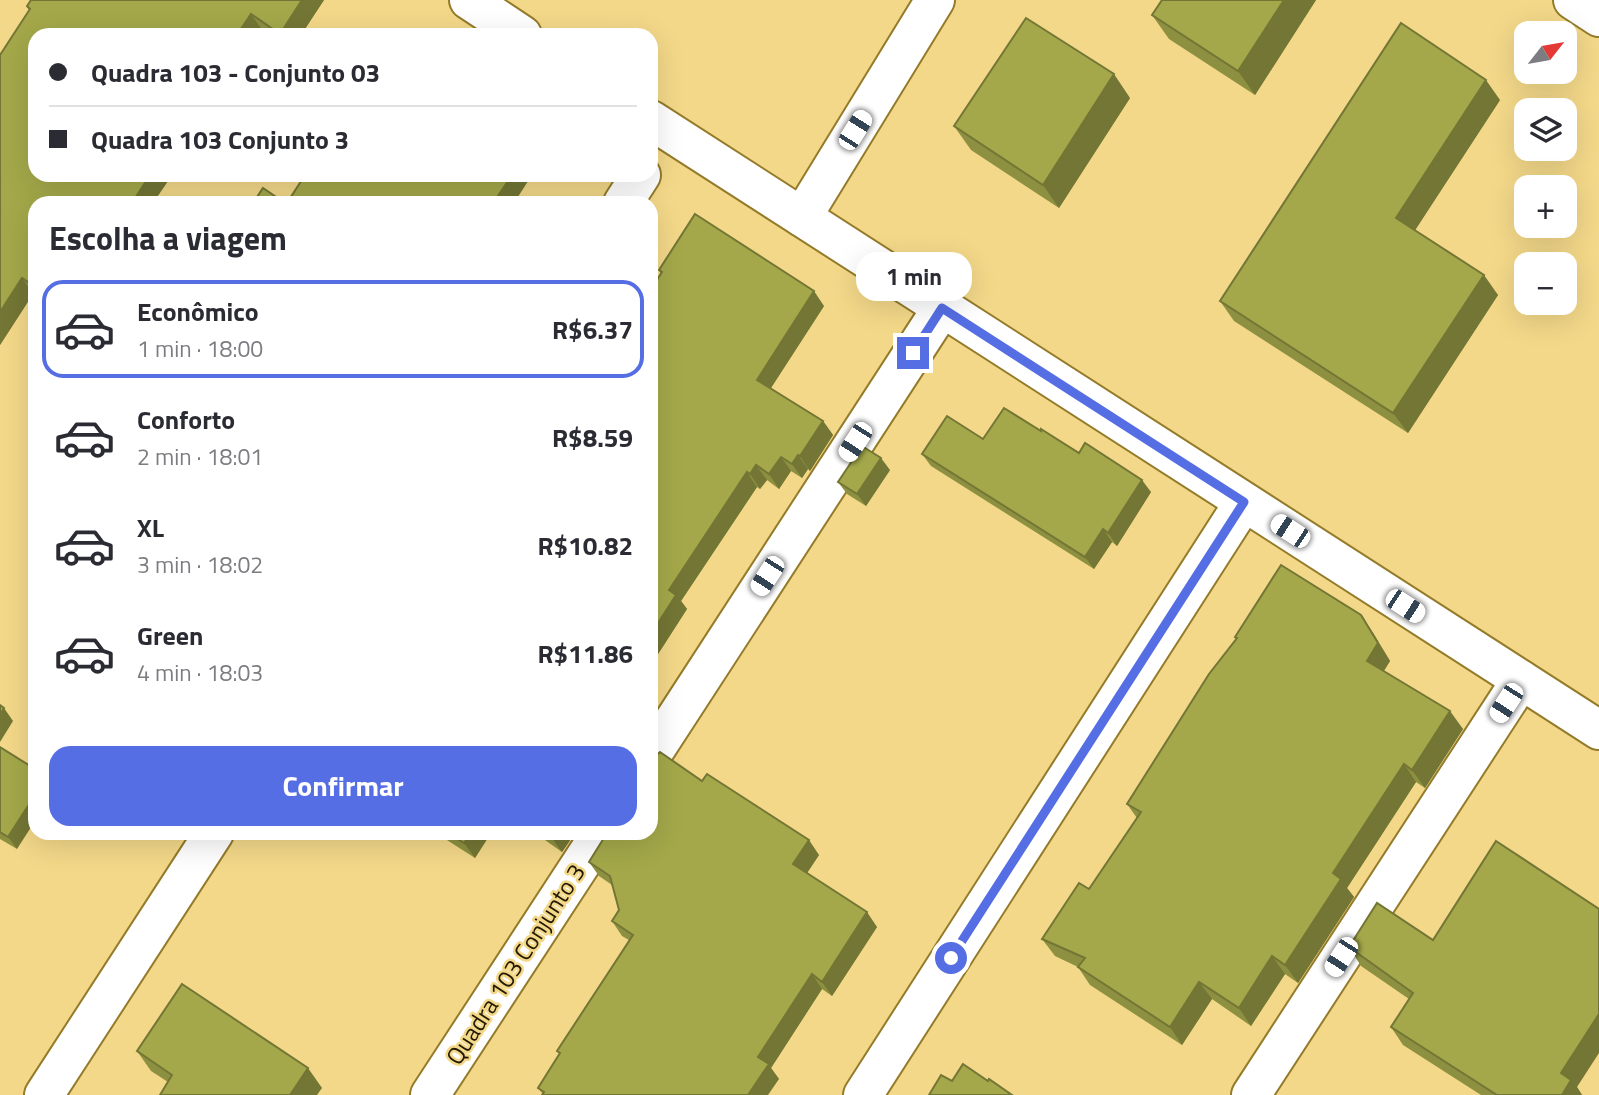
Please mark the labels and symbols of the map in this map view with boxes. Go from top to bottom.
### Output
north arrow [1514,21,1577,84]
car [835,107,876,153]
callout: 1 min [855,252,971,300]
route end [897,337,929,369]
car [835,419,876,465]
car [1267,511,1314,551]
car [747,553,788,599]
car [1382,586,1429,626]
car [1486,680,1527,726]
street label: Quadra 103 Conjunto 3 [436,856,594,1072]
car [1321,934,1362,980]
route start [935,942,967,974]

